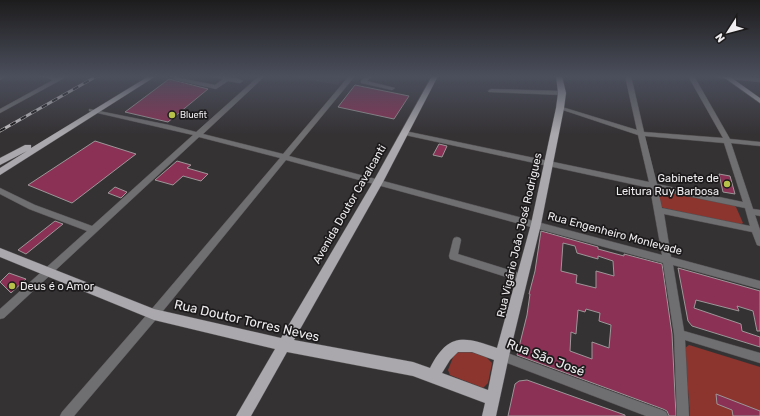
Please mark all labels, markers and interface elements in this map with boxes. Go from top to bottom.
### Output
north arrow [708,12,748,52]
text: N [713,30,728,45]
marker: Bluefit [167,110,177,120]
place label: Bluefit [180,110,208,120]
street label: Avenida Doutor Cavalcanti [310,143,389,266]
street label: Rua Vigário João José Rodrigues [494,151,545,319]
place label: Gabinete de Leitura Ruy Barbosa [616,172,719,198]
marker: Gabinete de Leitura Ruy Barbosa [722,179,732,189]
street label: Rua Engenheiro Monlevade [546,209,684,258]
place label: Deus é o Amor [20,280,95,293]
marker: Deus é o Amor [7,281,17,291]
street label: Rua Doutor Torres Neves [173,296,321,345]
street label: Rua São José [505,336,587,379]

